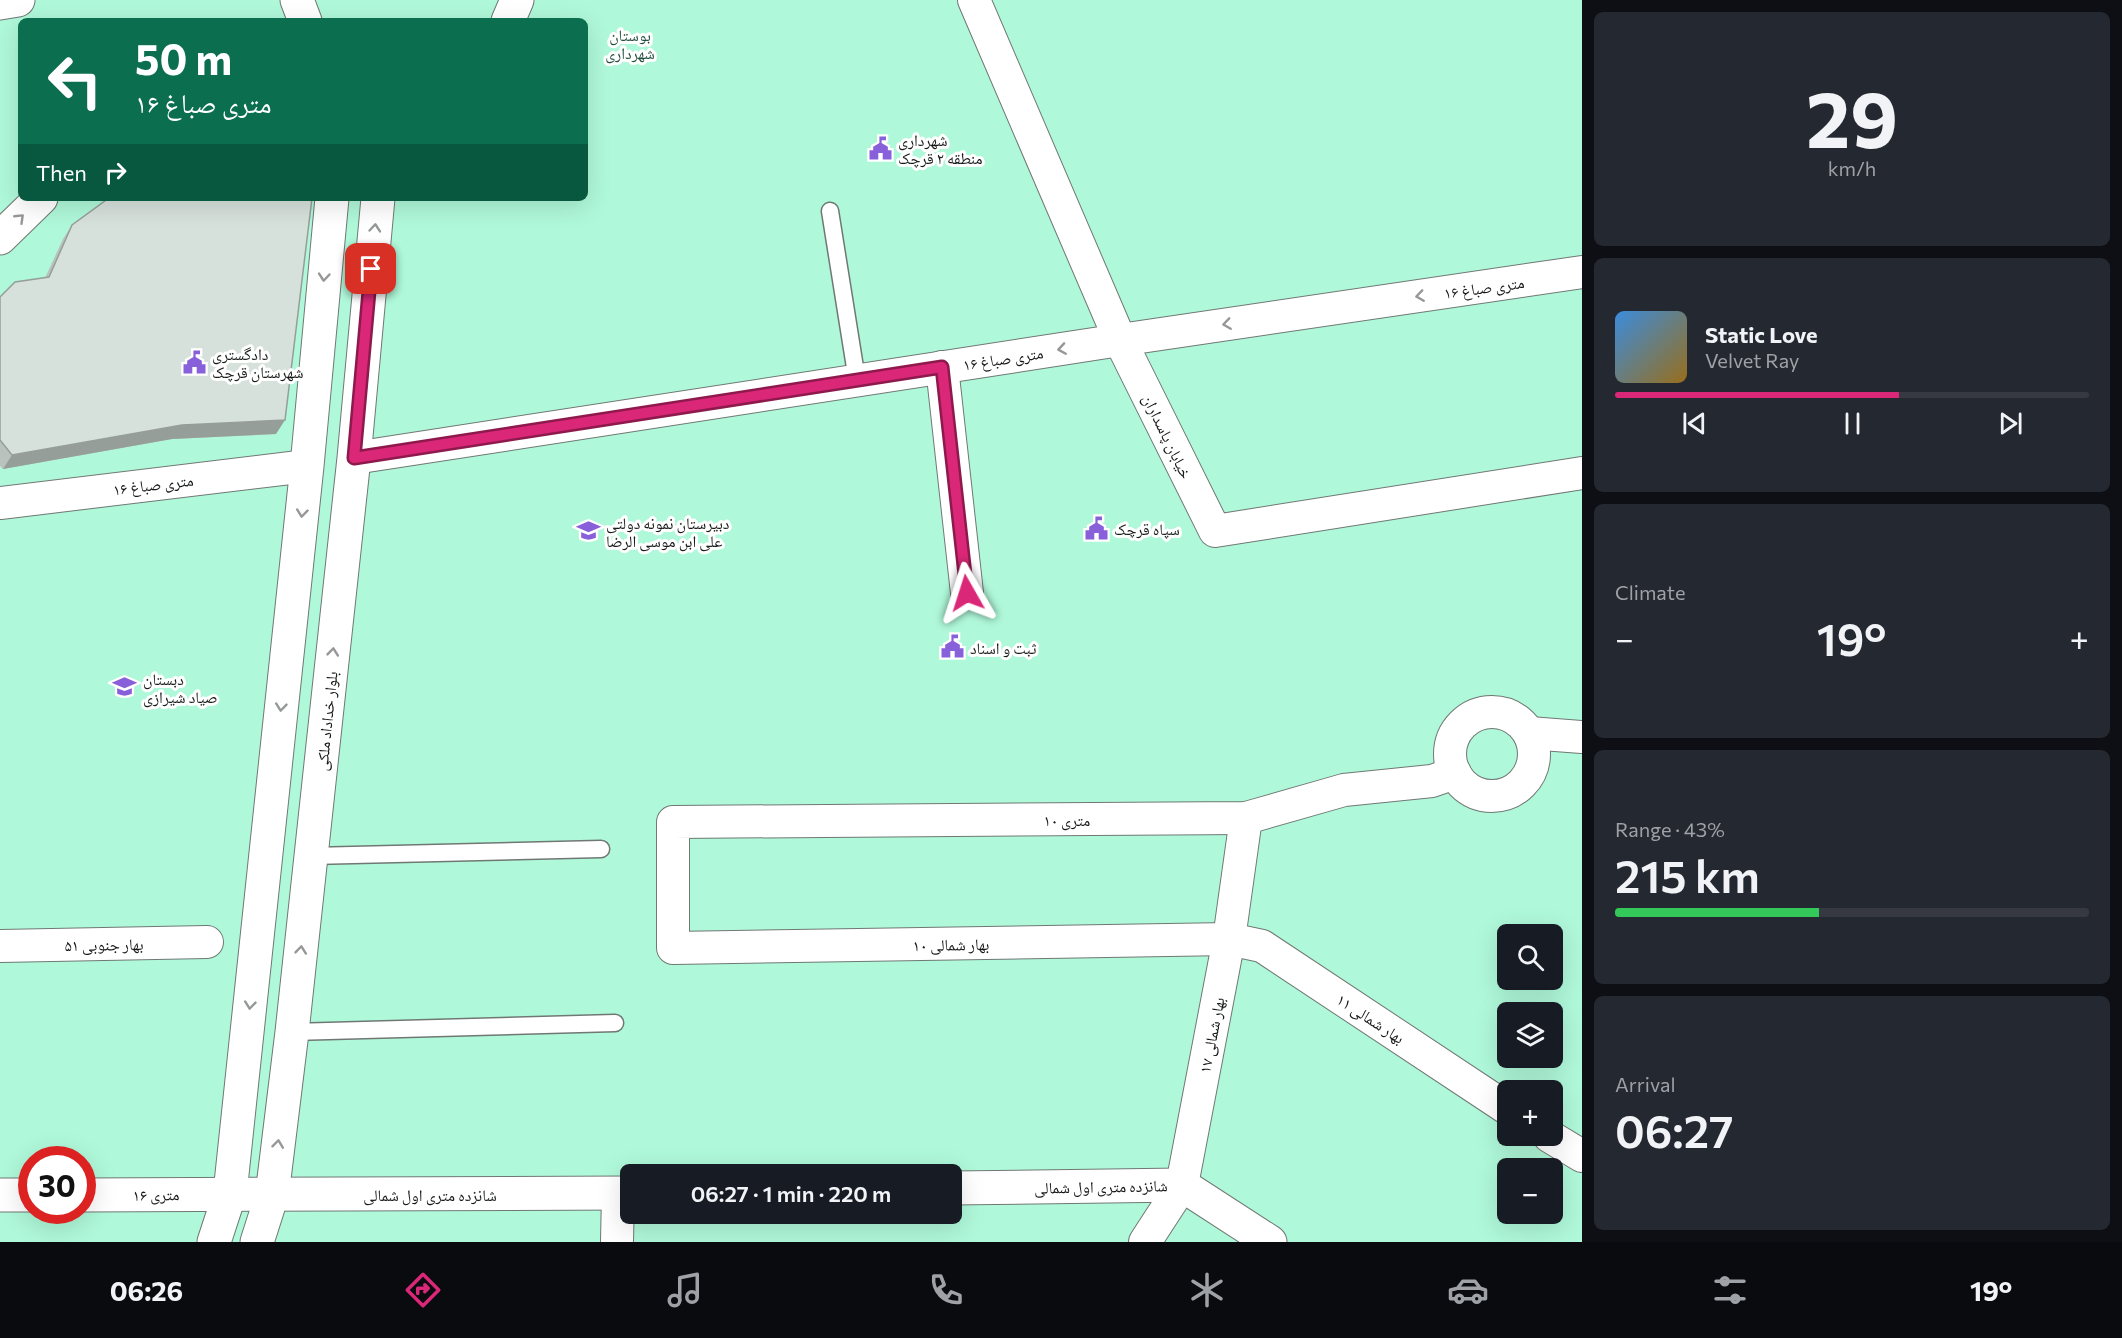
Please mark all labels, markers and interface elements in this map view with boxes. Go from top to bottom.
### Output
park label: بوستان شهرداری [605,25,655,64]
text: 50 m [135,32,232,84]
icon: left [36,42,114,120]
text: 29 [1806,69,1898,164]
text: ۱۶ متری صباغ [135,86,271,119]
place label: شهرداری منطقه ۲ قرچک [898,130,983,168]
public building icon: شهرداری منطقه ۲ قرچک [867,135,893,161]
icon: right [99,156,132,189]
text: km/h [1828,156,1876,180]
text: Then [36,159,87,186]
one-way arrow [14,214,24,225]
one-way arrow [368,224,381,233]
pin [345,243,396,294]
icon: arrive [354,252,387,285]
street label: ۱۶ متری صباغ [1443,272,1526,304]
one-way arrow [318,273,331,282]
one-way arrow [1416,290,1425,302]
one-way arrow [1223,318,1232,330]
text: Static Love [1705,321,1818,348]
street label: ۱۶ متری صباغ [962,342,1045,376]
one-way arrow [1057,342,1067,354]
place label: دادگستری شهرستان قرچک [212,344,304,383]
text: Velvet Ray [1705,348,1799,372]
public building icon: دادگستری شهرستان قرچک [181,349,207,375]
street label: خیابان پاسداران [1138,391,1197,482]
icon: previous [1678,407,1711,440]
icon: pause [1836,407,1869,440]
icon: next [1994,407,2027,440]
street label: ۱۶ متری صباغ [112,470,195,500]
one-way arrow [296,508,309,518]
place label: دبیرستان نمونه دولتی علی ابن موسی الرضا [606,513,729,552]
public building icon: سپاه قرچک [1083,515,1109,541]
school or university icon: دبیرستان نمونه دولتی علی ابن موسی الرضا [575,518,601,544]
place label: سپاه قرچک [1114,519,1180,539]
position arrow [935,561,999,625]
text: Climate [1615,580,1685,604]
text: 19° [1817,610,1886,665]
text: − [1615,617,1634,658]
text: + [2070,617,2089,658]
public building icon: ثبت و اسناد [939,634,965,660]
place label: ثبت و اسناد [970,638,1037,658]
one-way arrow [326,648,339,657]
place label: دبستان صیاد شیرازی [143,669,218,708]
street label: بلوار خداداد ملکی [311,670,343,772]
school or university icon: دبستان صیاد شیرازی [112,674,138,700]
one-way arrow [275,702,288,712]
street label: ۱۰ متری [1044,810,1090,831]
text: Range · 43% [1615,817,1725,841]
text: 215 km [1615,847,1760,902]
map controls [1497,924,1563,1224]
button: search [1497,924,1563,990]
street label: بهار جنوبی ۵۱ [64,934,144,956]
street label: بهار شمالی ۱۰ [912,934,990,956]
one-way arrow [294,946,307,955]
street label: بهار شمالی ۱۱ [1333,989,1408,1049]
street label: بهار شمالی ۱۷ [1194,995,1230,1075]
one-way arrow [244,1001,257,1010]
button: layers [1497,1002,1563,1068]
text: Arrival [1615,1072,1676,1096]
button: + [1497,1080,1563,1146]
text: 06:27 [1615,1102,1733,1157]
one-way arrow [271,1139,284,1149]
speed limit sign: 30 [18,1146,96,1224]
button: − [1497,1158,1563,1224]
street label: شانزده متری اول شمالی [1034,1175,1168,1199]
text: 06:27 · 1 min · 220 m [691,1180,891,1207]
street label: ۱۶ متری [132,1184,180,1206]
street label: شانزده متری اول شمالی [363,1185,497,1206]
icon: directions [402,1269,444,1311]
icon: music [664,1269,706,1311]
icon: phone [925,1269,967,1311]
icon: climate [1186,1269,1228,1311]
icon: car [1447,1269,1489,1311]
icon: filters [1709,1269,1751,1311]
text: 06:26 [110,1274,183,1307]
text: 19° [1970,1274,2012,1307]

